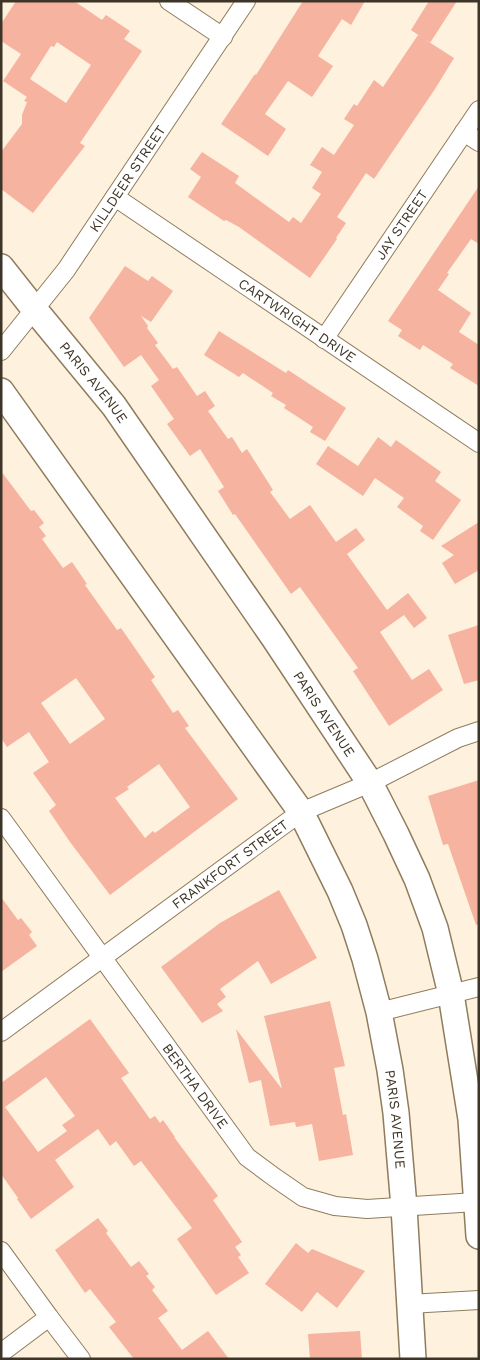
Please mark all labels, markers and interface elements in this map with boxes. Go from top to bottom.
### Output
street label: KILLDEER STREET [86,122,169,235]
street label: JAY STREET [372,186,431,263]
street label: CARTWRIGHT DRIVE [236,275,359,366]
street label: PARIS AVENUE [56,339,131,426]
street label: PARIS AVENUE [290,668,358,760]
street label: FRANKFORT STREET [169,816,292,912]
street label: BERTHA DRIVE [159,1040,232,1131]
street label: PARIS AVENUE [382,1069,409,1169]

